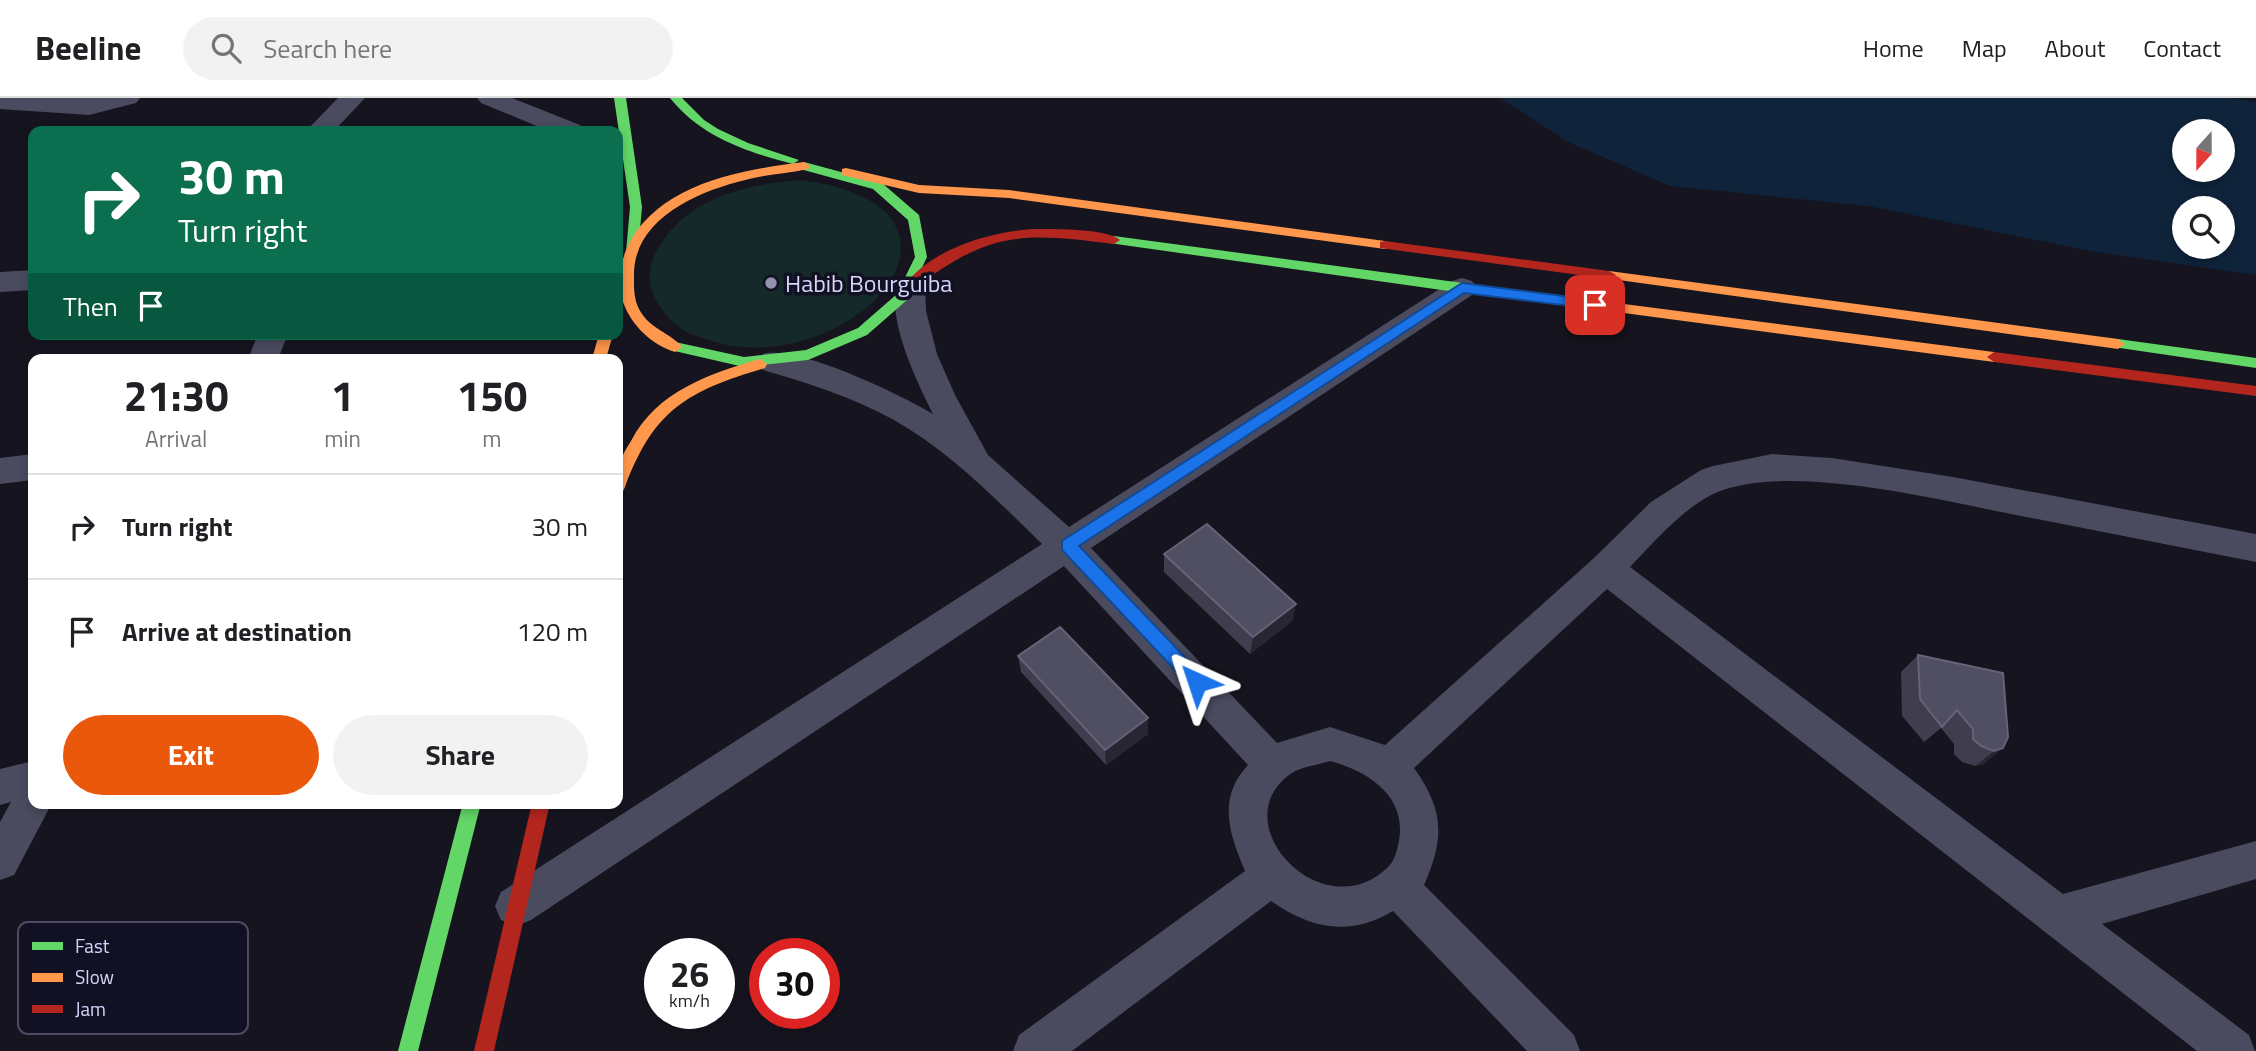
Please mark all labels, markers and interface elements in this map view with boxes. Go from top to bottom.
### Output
search box [183,17,673,80]
text: Beeline [35,23,141,73]
icon: search [207,29,245,67]
text: Search here [263,29,392,68]
text: Home [1863,30,1924,66]
text: Map [1962,30,2007,66]
text: About [2045,30,2105,66]
text: Contact [2143,30,2221,66]
north arrow [2172,119,2235,182]
map controls [2172,119,2235,259]
text: 30 m [178,138,285,213]
icon: right [63,154,154,245]
button: search [2172,196,2235,259]
text: Turn right [178,206,307,254]
place label: Habib Bourguiba [785,265,952,301]
marker: Habib Bourguiba [763,275,779,291]
pin [1565,275,1625,335]
icon: arrive [1576,286,1614,324]
text: Then [63,287,118,326]
icon: arrive [132,287,170,325]
text: 21:30 [124,363,229,427]
text: 1 [331,363,354,427]
text: 150 [457,363,527,427]
text: Arrival [145,421,207,456]
text: min [324,421,361,456]
text: m [482,421,502,456]
text: Turn right [122,507,233,546]
text: 30 m [531,507,588,546]
icon: right [63,508,101,546]
text: Arrive at destination [122,612,352,651]
text: 120 m [517,612,588,651]
icon: arrive [63,613,101,651]
position arrow [1160,645,1234,719]
button: Exit [63,715,319,795]
button: Share [333,715,588,795]
legend [18,922,248,1034]
text: Fast [75,931,110,960]
speed limit sign: 30 [749,938,840,1029]
text: 26 [670,947,709,1001]
text: Slow [75,962,114,991]
text: km/h [669,987,710,1014]
text: Jam [75,994,106,1023]

